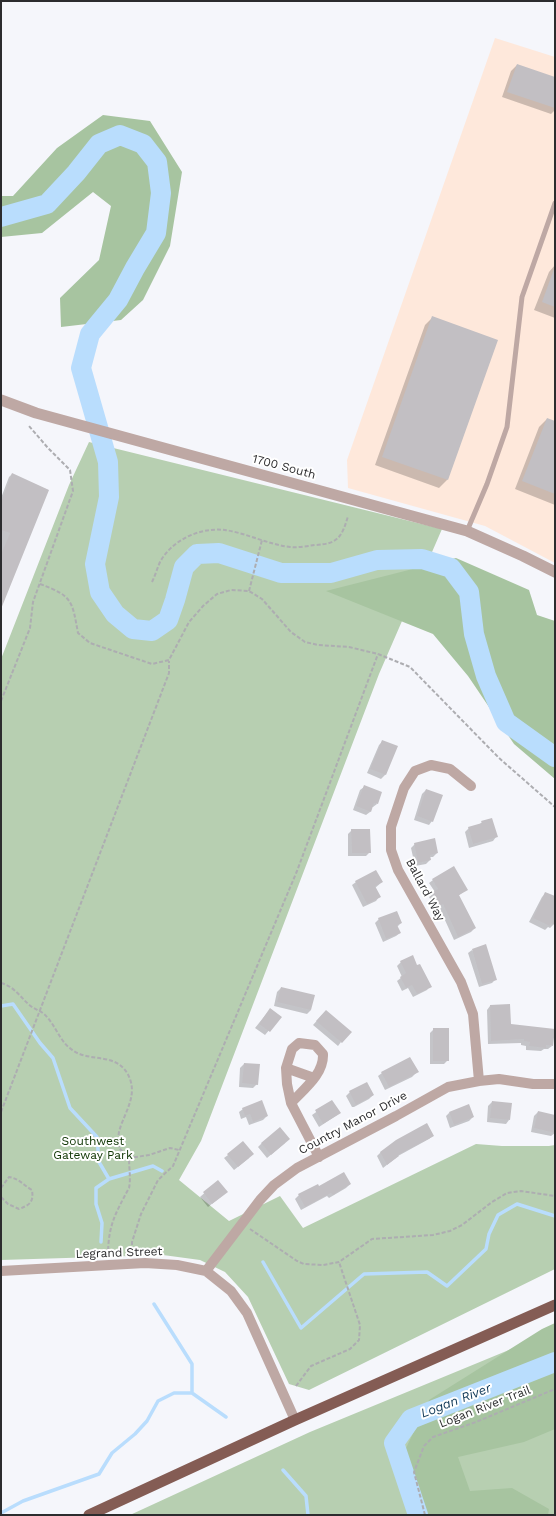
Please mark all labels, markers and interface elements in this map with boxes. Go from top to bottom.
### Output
street label: 1700 South [251,452,317,482]
street label: Ballard Way [402,856,448,924]
street label: Country Manor Drive [296,1088,410,1158]
park label: Southwest Gateway Park [53,1134,133,1162]
street label: Legrand Street [75,1244,163,1262]
water label: Logan River [419,1380,493,1422]
street label: Logan River Trail [437,1383,533,1431]

